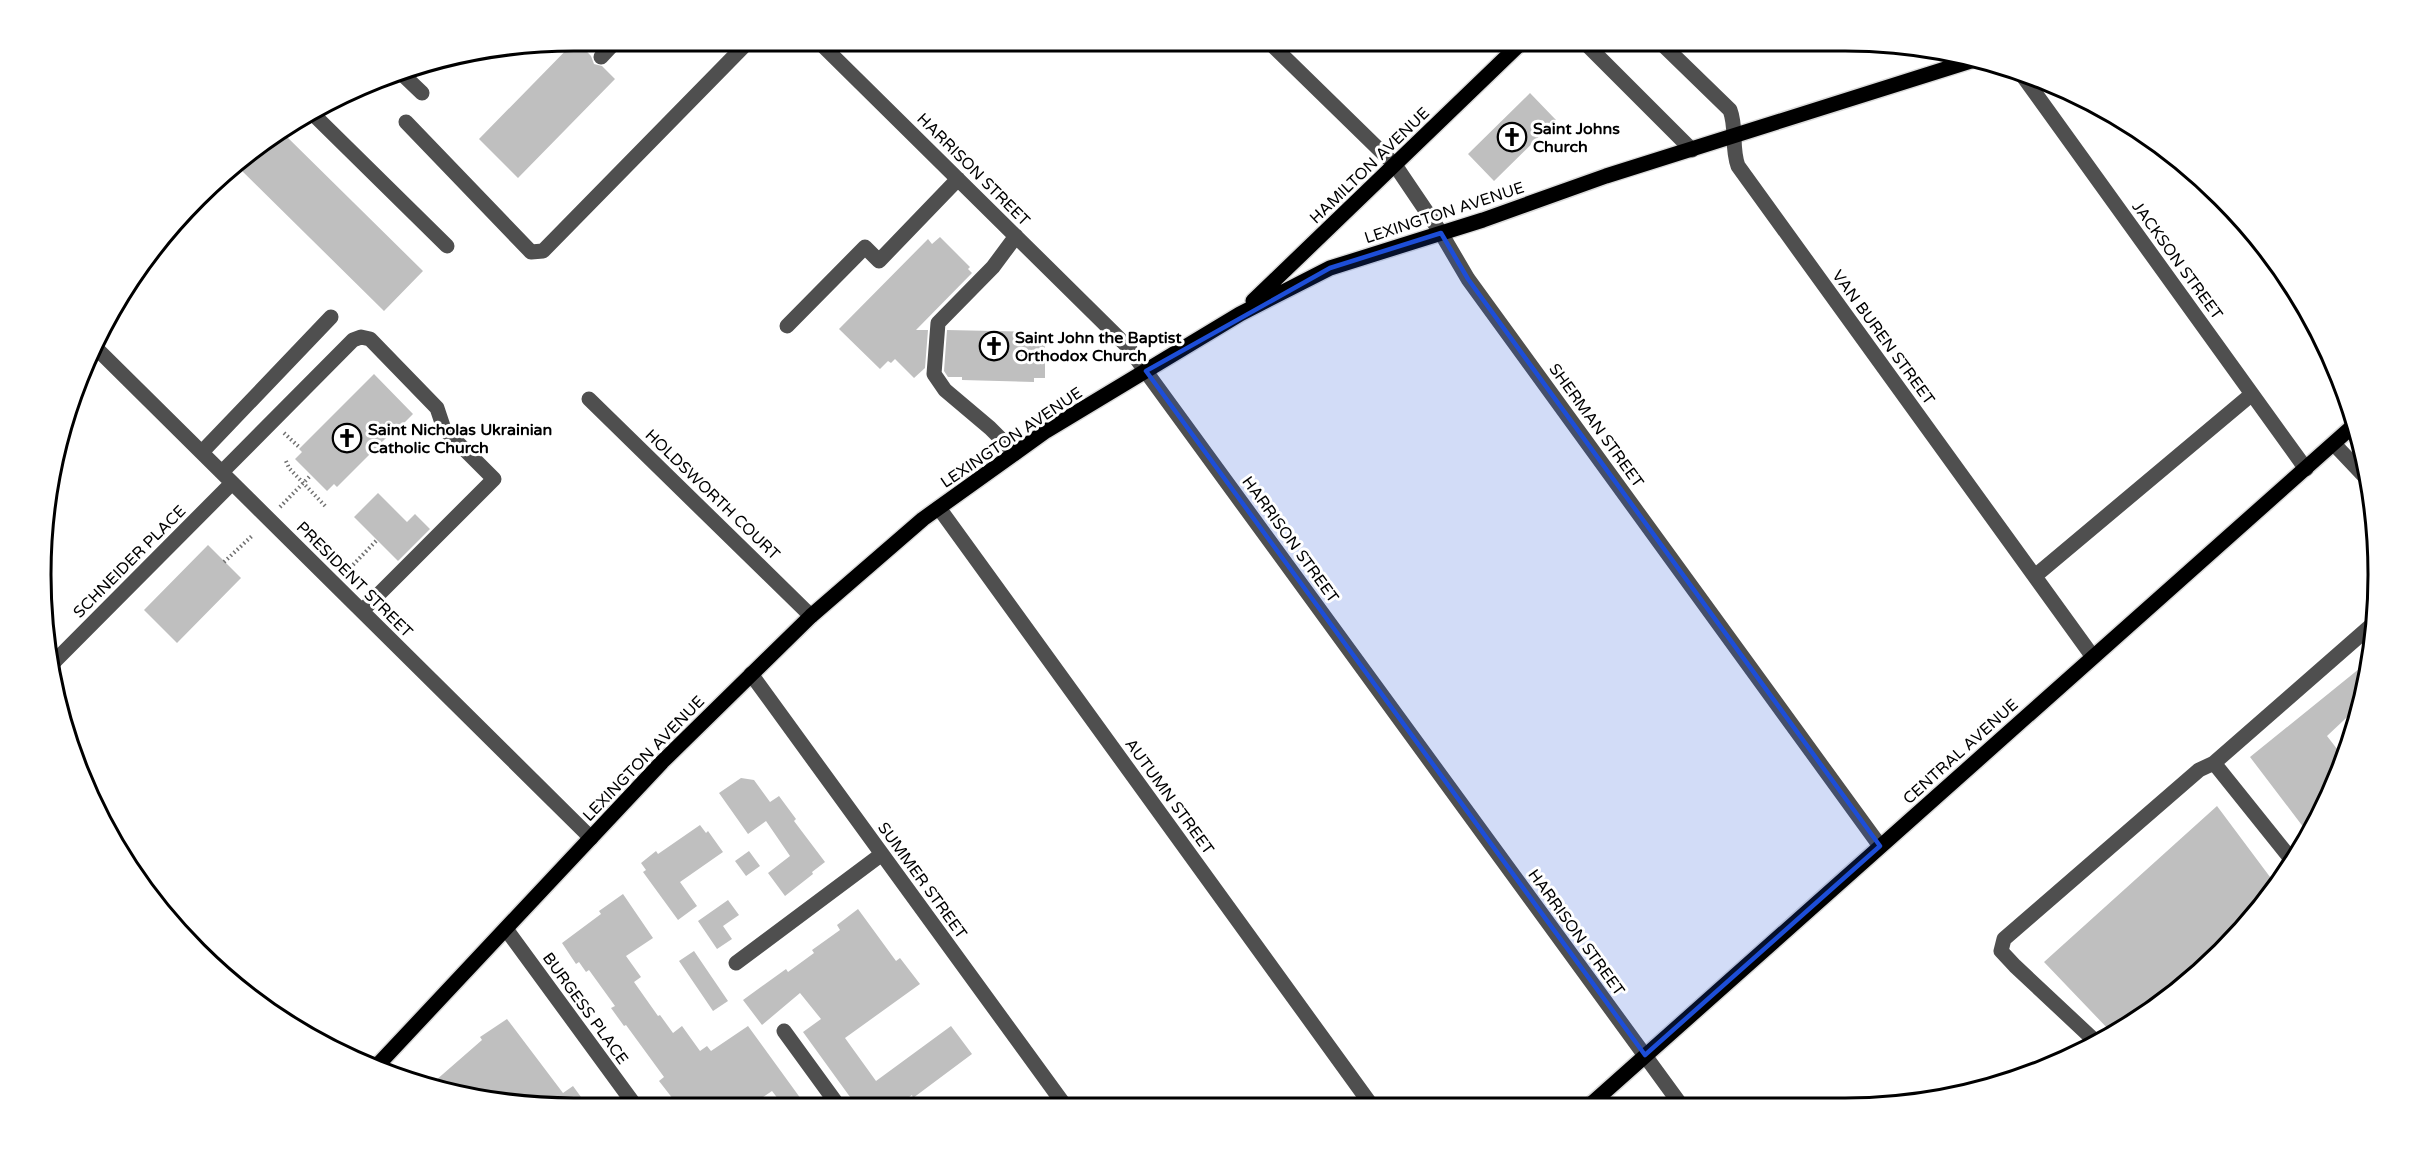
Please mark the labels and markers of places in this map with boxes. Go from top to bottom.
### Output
place label: Saint Johns Church [1533,119,1620,157]
church icon: Saint Johns Church [1496,121,1528,153]
place label: Saint John the Baptist Orthodox Church [1015,328,1182,366]
church icon: Saint John the Baptist Orthodox Church [978,330,1010,362]
place label: Saint Nicholas Ukrainian Catholic Church [368,420,552,458]
church icon: Saint Nicholas Ukrainian Catholic Church [331,422,363,454]

